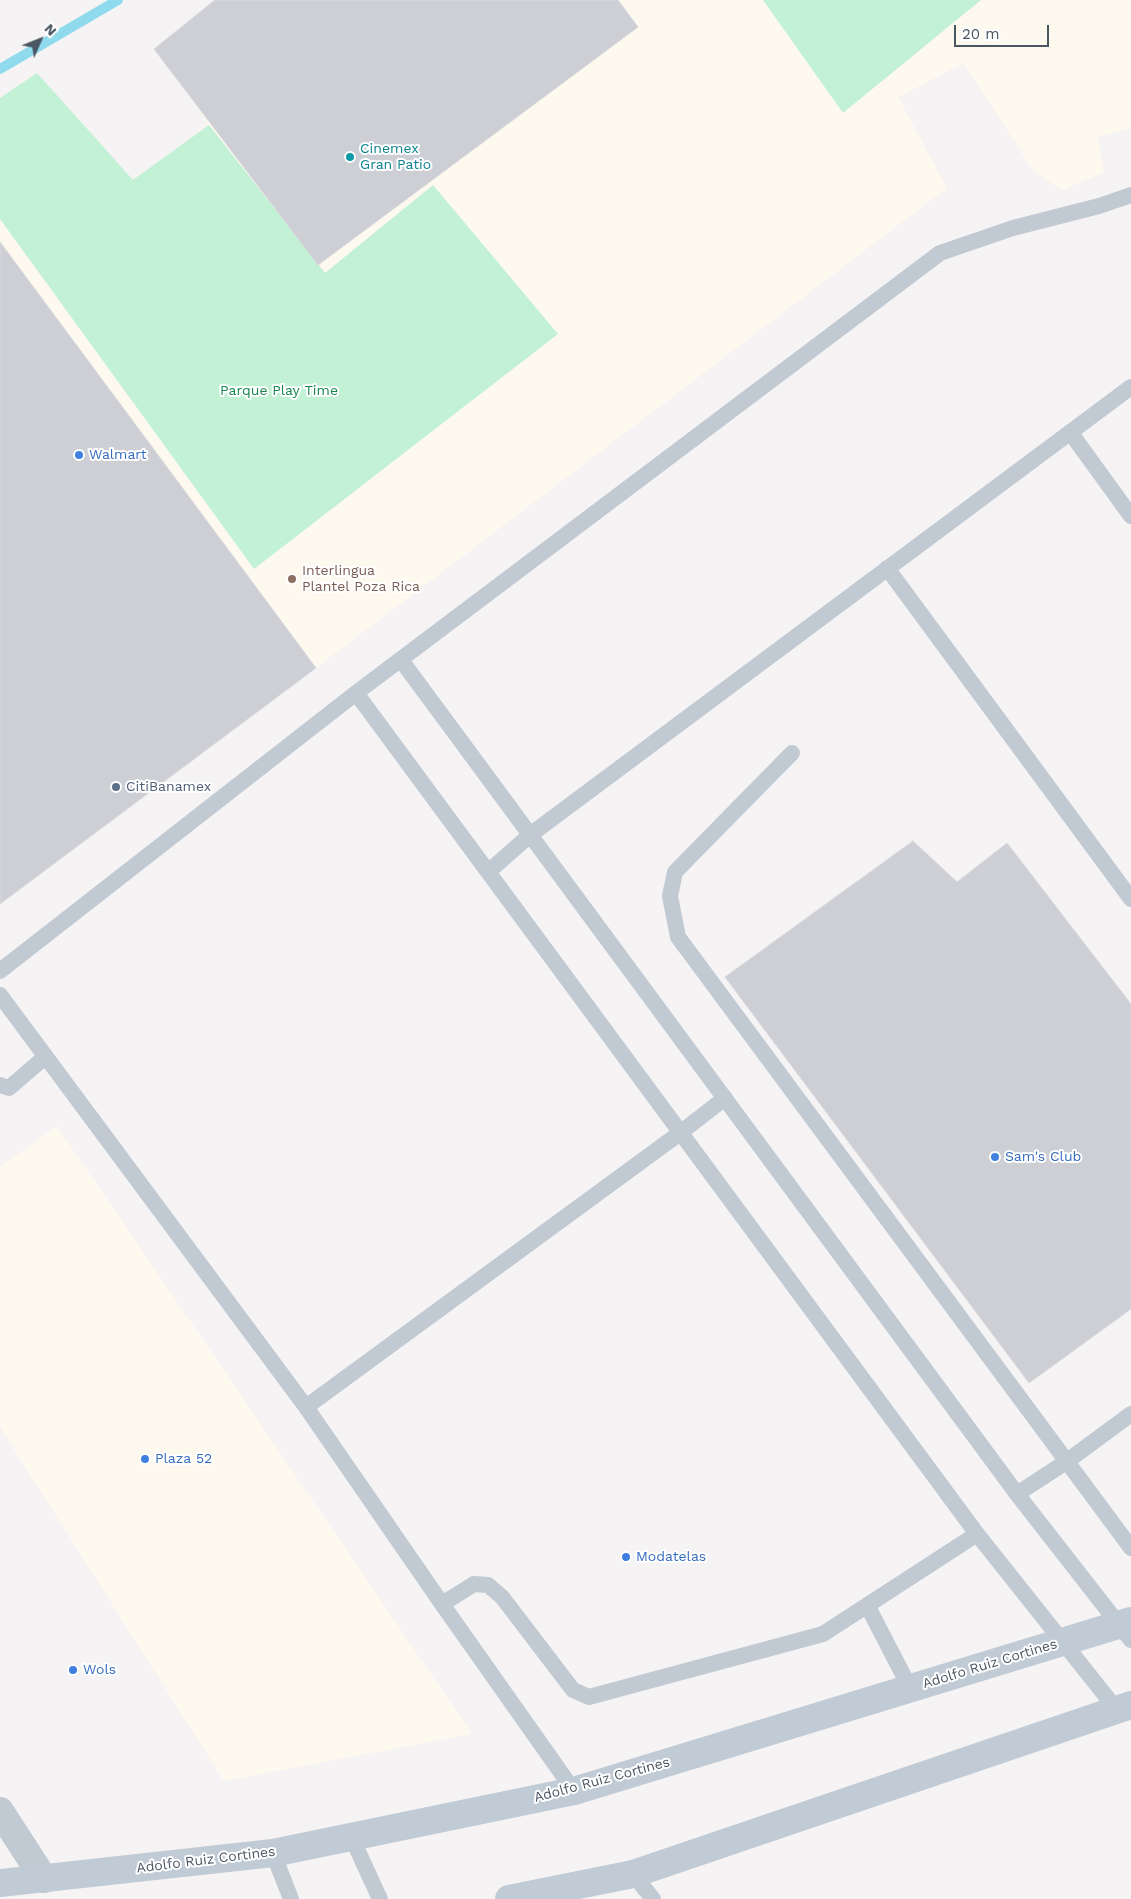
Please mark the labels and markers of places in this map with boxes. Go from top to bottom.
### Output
place label: Cinemex Gran Patio [360,141,431,174]
marker: Cinemex Gran Patio [344,151,356,163]
place label: Walmart [89,447,147,463]
marker: Walmart [73,449,85,461]
place label: Interlingua Plantel Poza Rica [302,563,420,596]
marker: Interlingua Plantel Poza Rica [286,573,298,585]
place label: CitiBanamex [126,779,211,795]
marker: CitiBanamex [110,781,122,793]
place label: Sam's Club [1005,1149,1081,1165]
marker: Sam's Club [989,1151,1001,1163]
place label: Plaza 52 [155,1451,212,1467]
marker: Plaza 52 [139,1453,151,1465]
place label: Modatelas [636,1549,706,1565]
marker: Modatelas [620,1551,632,1563]
place label: Wols [83,1662,116,1678]
marker: Wols [67,1664,79,1676]

